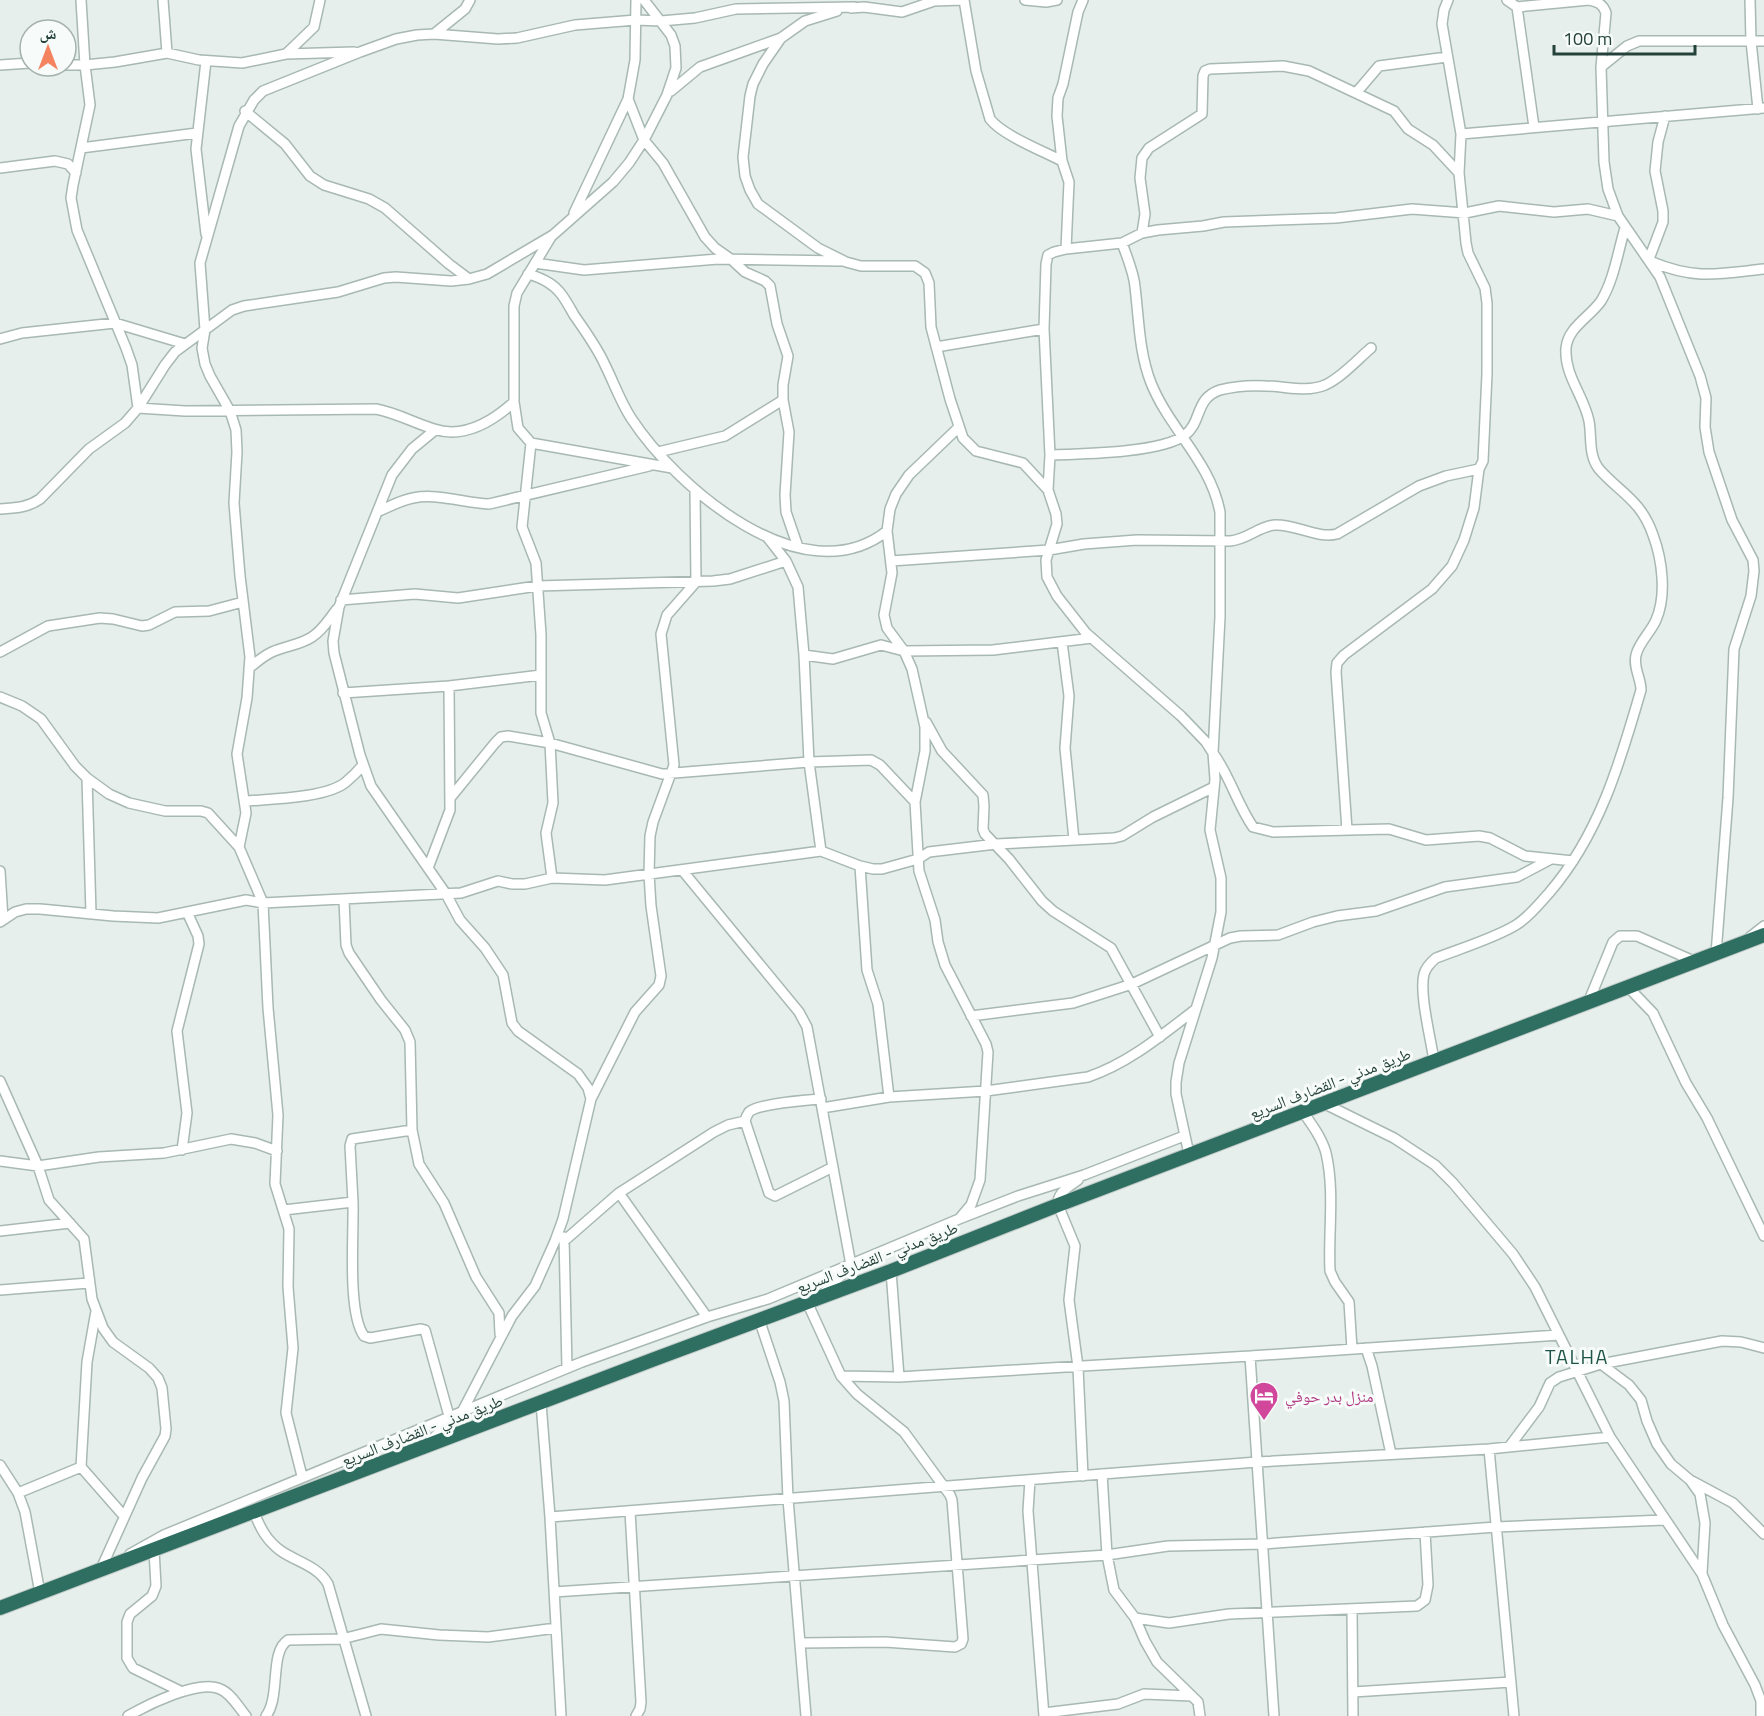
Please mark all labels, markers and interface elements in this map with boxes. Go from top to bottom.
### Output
north arrow [18,18,78,78]
scale bar [1554,18,1695,56]
text: ش [40,21,57,45]
text: 100 m [1563,25,1612,52]
street label: طريق مدني - القضارف السريع [1246,1041,1415,1126]
street label: طريق مدني - القضارف السريع [793,1215,962,1300]
district label: TALHA [1545,1341,1609,1372]
hotel icon: منزل بدر حوفي [1248,1380,1280,1422]
place label: منزل بدر حوفي [1285,1384,1374,1409]
street label: طريق مدني - القضارف السريع [338,1388,507,1473]

